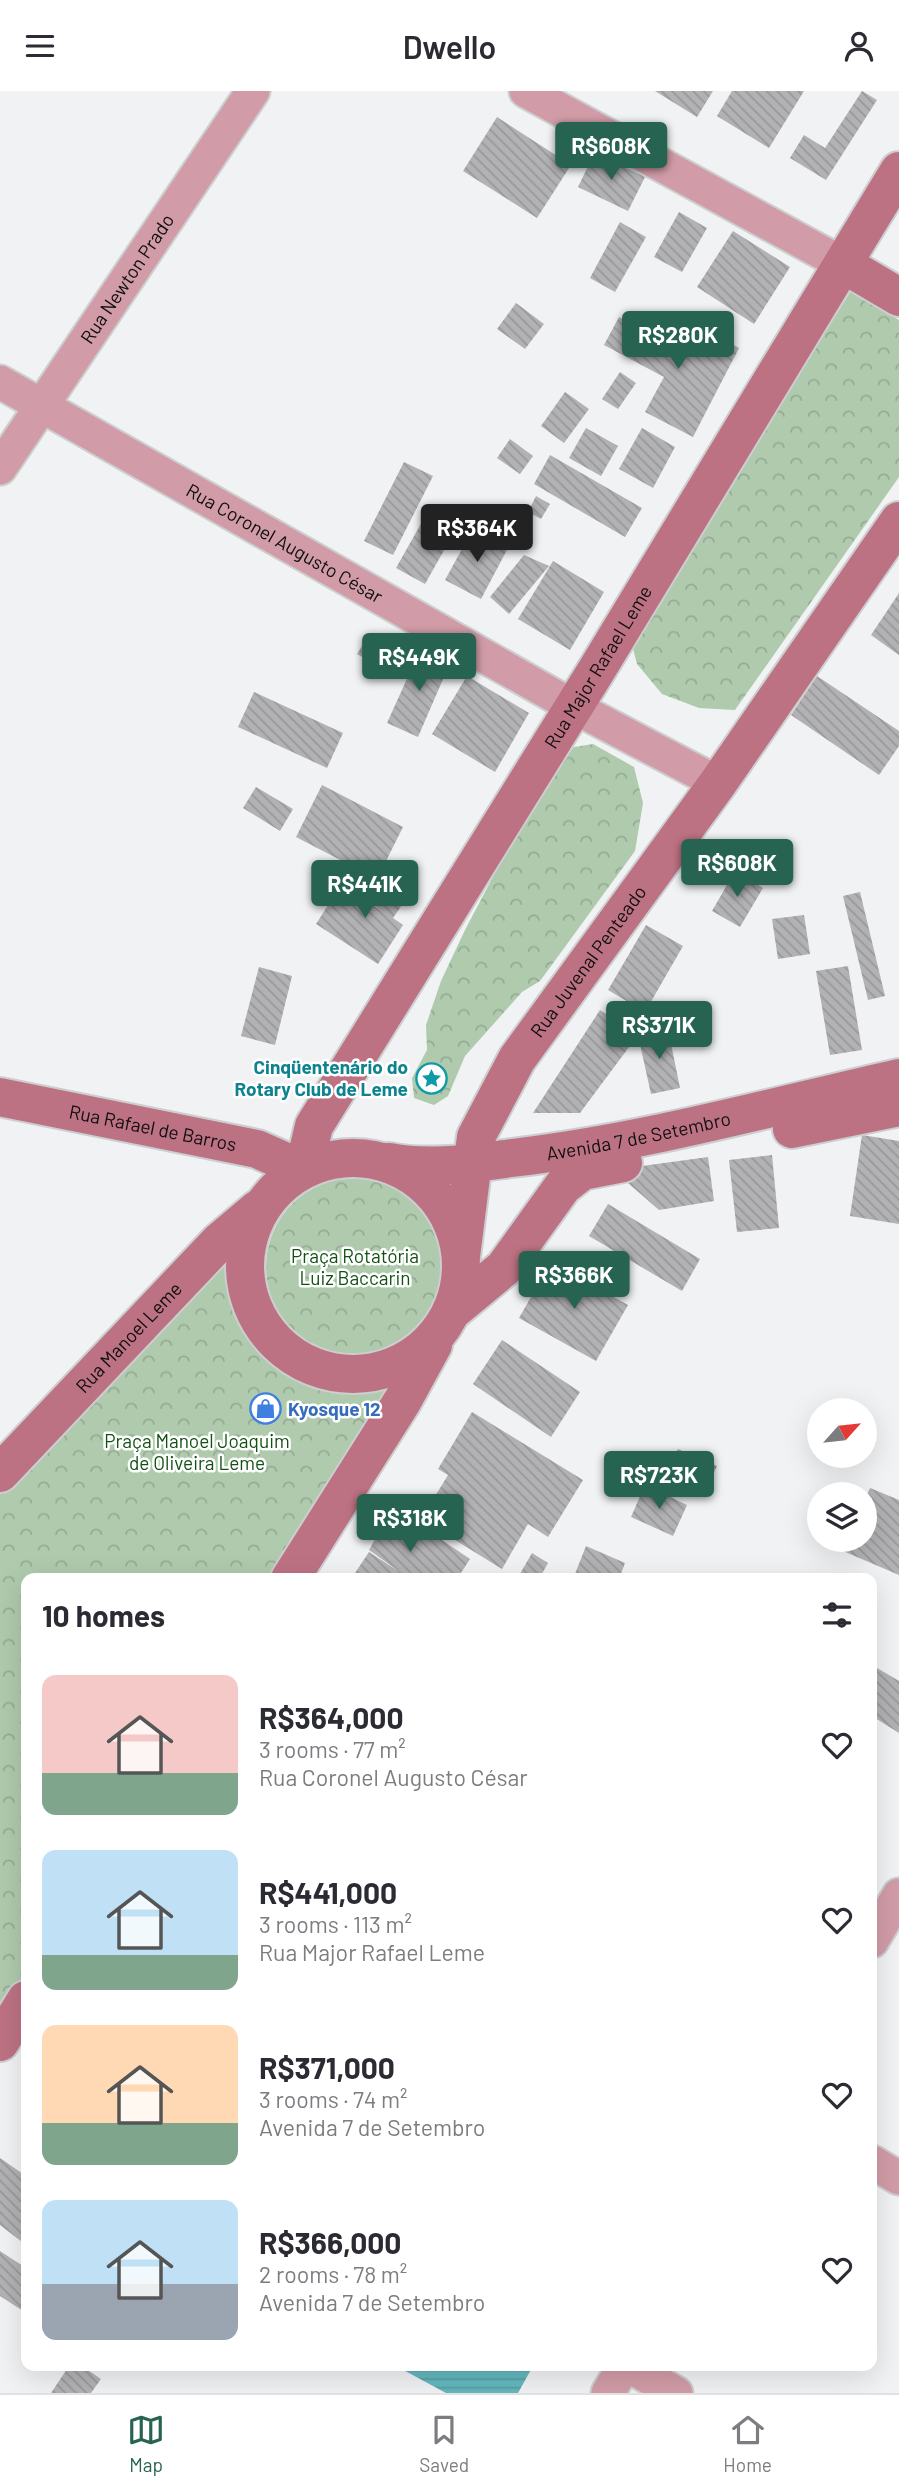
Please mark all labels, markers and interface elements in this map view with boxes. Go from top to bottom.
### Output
icon: menu [21,27,59,65]
text: Dwello [403,27,496,65]
icon: person [840,27,878,65]
pin: R$608K [554,123,668,182]
text: R$608K [571,131,651,159]
street label: Rua Newton Prado [75,209,178,348]
pin: R$280K [621,311,735,371]
text: R$280K [638,320,718,348]
street label: Rua Coronel Augusto César [182,478,387,607]
pin: R$364K [420,505,534,564]
text: R$364K [437,513,517,541]
street label: Rua Major Rafael Leme [539,581,656,752]
pin: R$449K [362,633,476,693]
text: R$449K [378,642,460,670]
pin: R$608K [680,839,794,899]
text: R$608K [697,848,777,876]
pin: R$441K [308,861,422,920]
text: R$441K [327,869,403,897]
street label: Rua Juvenal Penteado [525,881,651,1041]
pin: R$371K [602,1002,716,1061]
text: R$371K [622,1010,696,1038]
place label: Cinqüentenário do Rotary Club de Leme [235,1055,408,1100]
place icon: Cinqüentenário do Rotary Club de Leme [414,1061,448,1095]
street label: Rua Rafael de Barros [67,1099,239,1156]
street label: Avenida 7 de Setembro [545,1106,733,1164]
park label: Praça Rotatória Luiz Baccarin [291,1244,419,1289]
pin: R$366K [517,1251,631,1311]
text: R$366K [535,1260,613,1288]
street label: Rua Manoel Leme [70,1277,186,1397]
shop icon: Kyosque 12 [248,1392,282,1426]
place label: Kyosque 12 [288,1397,381,1420]
north arrow [807,1398,877,1468]
map controls [807,1398,877,1552]
park label: Praça Manoel Joaquim de Oliveira Leme [104,1429,290,1474]
pin: R$723K [602,1451,716,1511]
text: R$723K [620,1460,698,1488]
button: layers [807,1482,877,1552]
pin: R$318K [353,1495,467,1554]
text: R$318K [373,1503,447,1531]
icon: filters [818,1596,856,1634]
text: 10 homes [42,1597,165,1633]
text: R$364,000 [259,1699,404,1735]
icon: home [98,1703,182,1787]
icon: heart [818,1726,856,1764]
text: 3 rooms · 77 m² [259,1735,406,1763]
text: Rua Coronel Augusto César [259,1763,528,1791]
text: R$441,000 [259,1874,397,1910]
icon: home [98,1878,182,1962]
icon: heart [818,1901,856,1939]
text: 3 rooms · 113 m² [259,1910,412,1938]
text: Rua Major Rafael Leme [259,1938,485,1966]
text: R$371,000 [259,2049,395,2085]
icon: home [98,2053,182,2137]
icon: heart [818,2076,856,2114]
text: 3 rooms · 74 m² [259,2085,408,2113]
text: Avenida 7 de Setembro [259,2113,485,2141]
text: R$366,000 [259,2224,401,2260]
icon: home [98,2228,182,2312]
icon: heart [818,2251,856,2289]
text: 2 rooms · 78 m² [259,2260,407,2288]
text: Avenida 7 de Setembro [259,2288,485,2316]
tab: Map [127,2411,165,2476]
tab: Saved [419,2411,469,2476]
tab: Home [723,2411,772,2476]

